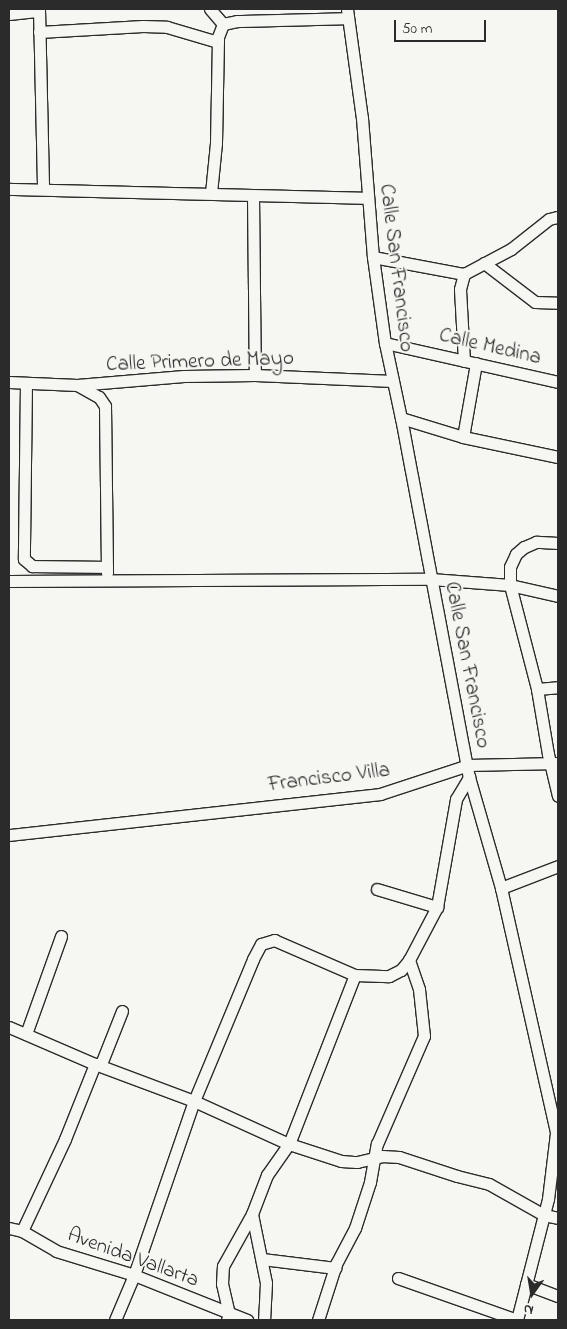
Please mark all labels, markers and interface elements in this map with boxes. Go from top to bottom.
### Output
scale bar [397,10,490,42]
text: 50 m [402,18,432,40]
street label: Calle San Francisco [373,183,419,353]
street label: Calle Medina [436,323,544,371]
street label: Calle Primero de Mayo [106,346,294,378]
street label: Calle San Francisco [438,580,496,750]
street label: Francisco Villa [267,758,391,798]
street label: Avenida Vallarta [64,1223,202,1293]
north arrow [507,1269,557,1319]
text: N [522,1298,535,1320]

